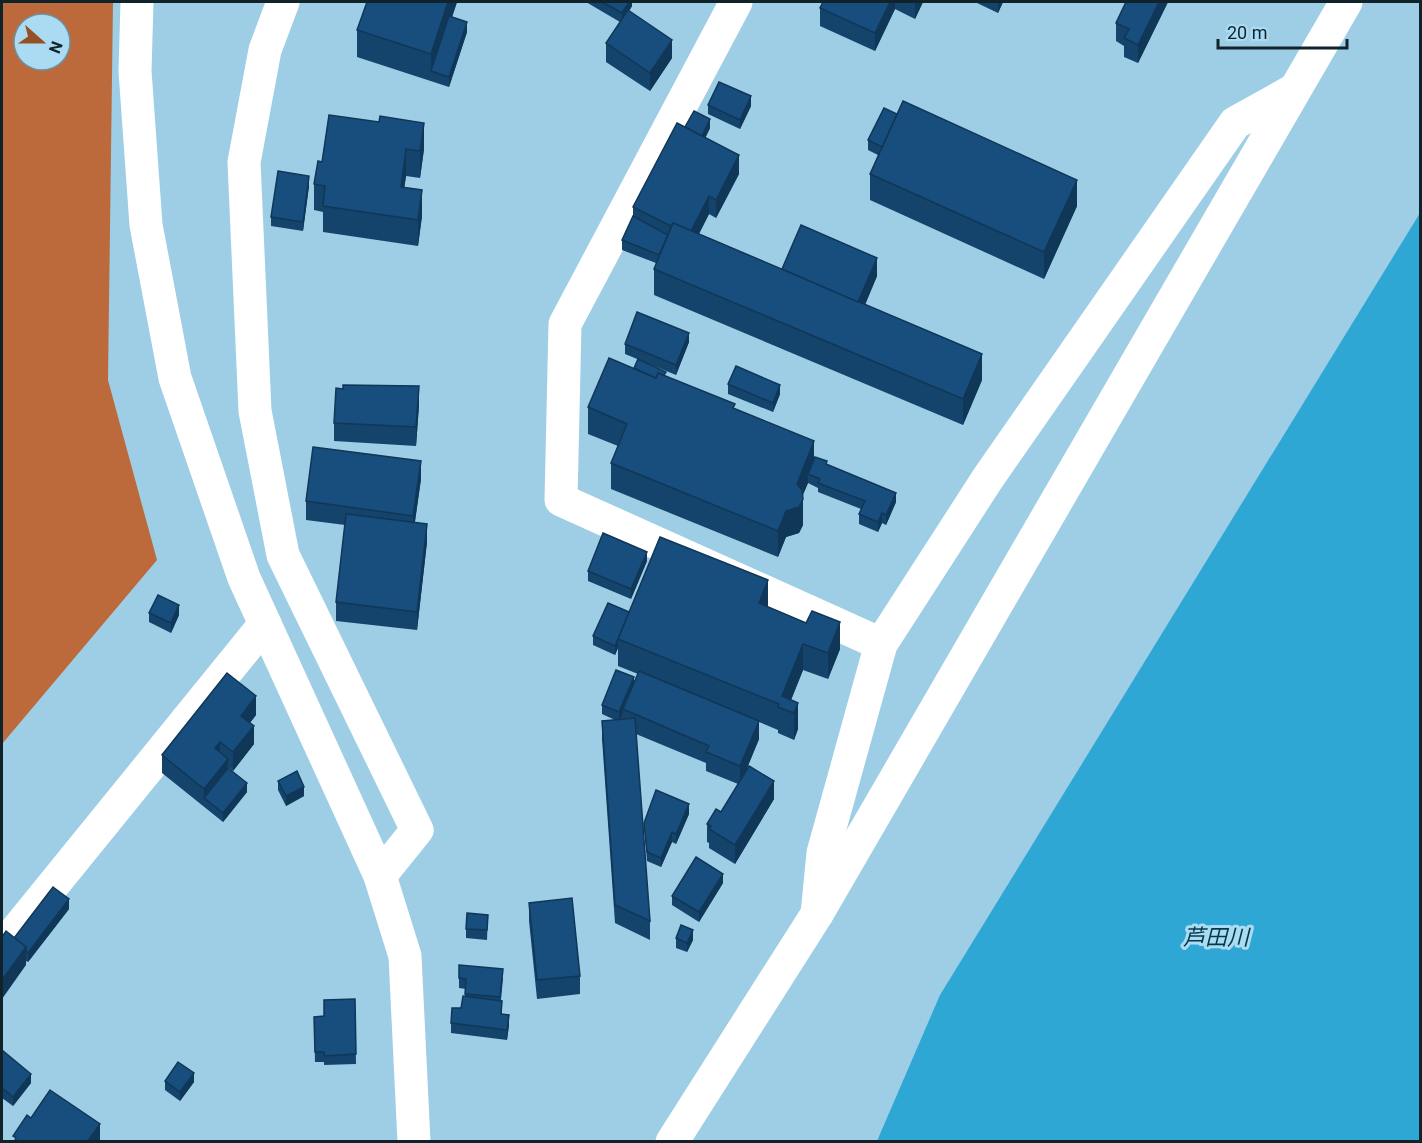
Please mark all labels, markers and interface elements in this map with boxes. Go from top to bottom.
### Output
north arrow [12,12,72,72]
scale bar [1218,12,1347,50]
text: 20 m [1227,22,1267,43]
text: N [45,39,66,56]
water label: 芦田川 [1183,925,1251,950]

